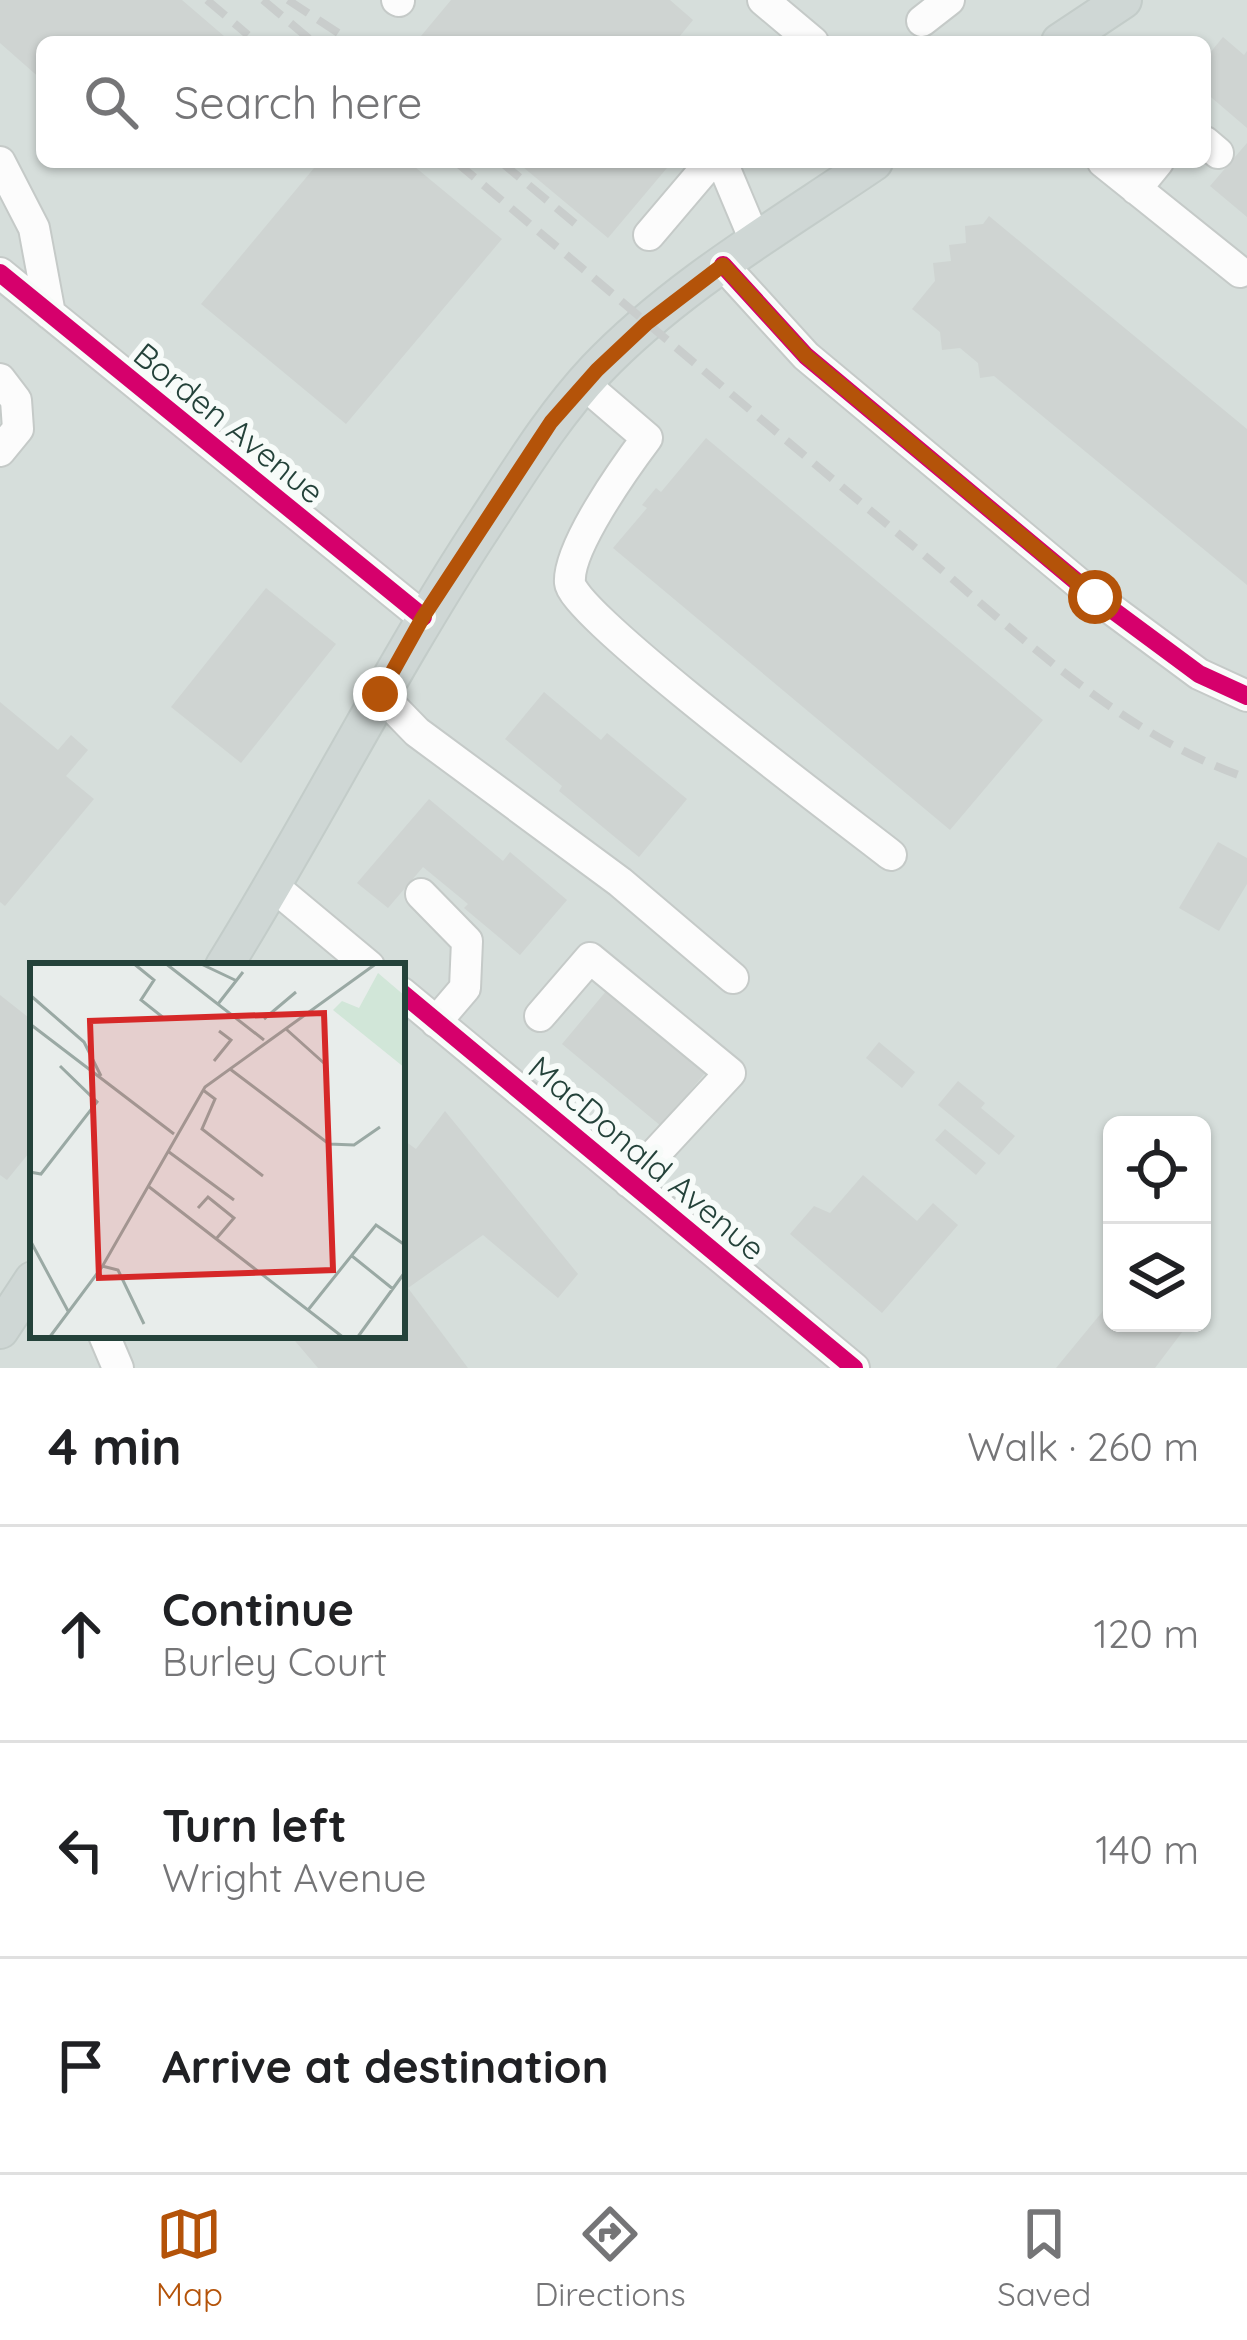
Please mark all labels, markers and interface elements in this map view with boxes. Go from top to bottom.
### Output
search box [36,36,1211,168]
icon: search [78,69,144,135]
text: Search here [174,74,422,130]
street label: Borden Avenue [126,333,333,512]
route start [1068,570,1122,624]
route end [353,667,407,721]
inset map [30,963,405,1338]
street label: MacDonald Avenue [521,1047,774,1269]
map controls [1103,1116,1211,1332]
button: locate [1103,1116,1211,1224]
button: layers [1103,1224,1211,1332]
text: 4 min [48,1414,182,1478]
text: Walk · 260 m [967,1422,1199,1471]
text: Continue [162,1581,354,1637]
icon: ahead [48,1601,114,1667]
text: 120 m [1094,1609,1199,1658]
text: Burley Court [162,1637,387,1686]
text: Turn left [162,1797,347,1853]
icon: left [48,1817,114,1883]
text: 140 m [1095,1825,1199,1874]
text: Wright Avenue [162,1853,427,1902]
icon: arrive [48,2033,114,2099]
text: Arrive at destination [162,2038,608,2094]
tab: Map [156,2201,223,2314]
tab: Directions [534,2201,686,2314]
tab: Saved [997,2201,1091,2314]

